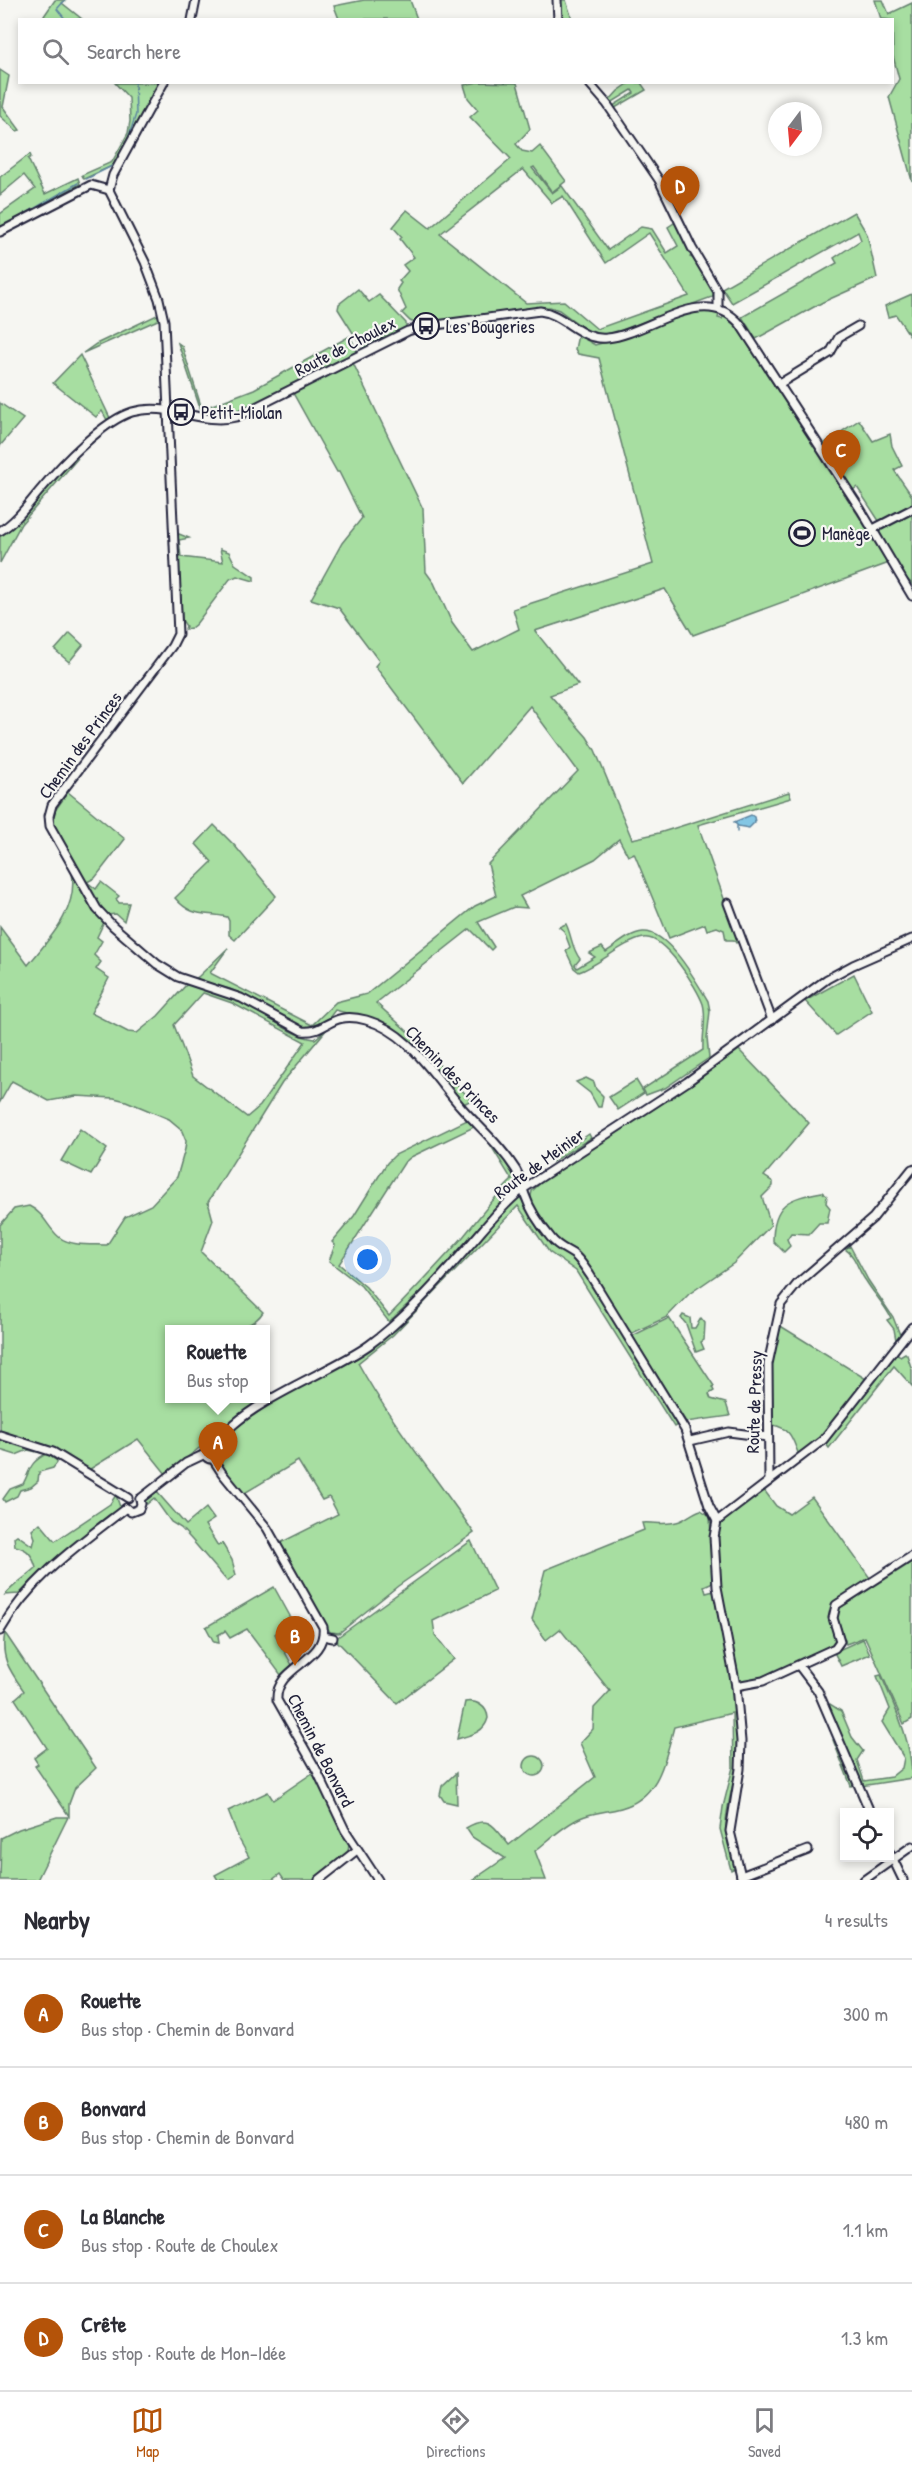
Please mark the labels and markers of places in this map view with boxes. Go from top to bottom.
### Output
pin: D [660,166,700,216]
bus stop icon: Les Bougeries [411,311,441,341]
place label: Les Bougeries [446,314,535,339]
bus stop icon: Petit-Miolan [166,397,196,427]
place label: Petit-Miolan [201,400,283,425]
pin: C [822,430,860,480]
sports icon: Manège [787,518,817,548]
place label: Manège [822,521,870,546]
pin: A [198,1422,238,1472]
pin: B [276,1616,314,1666]

